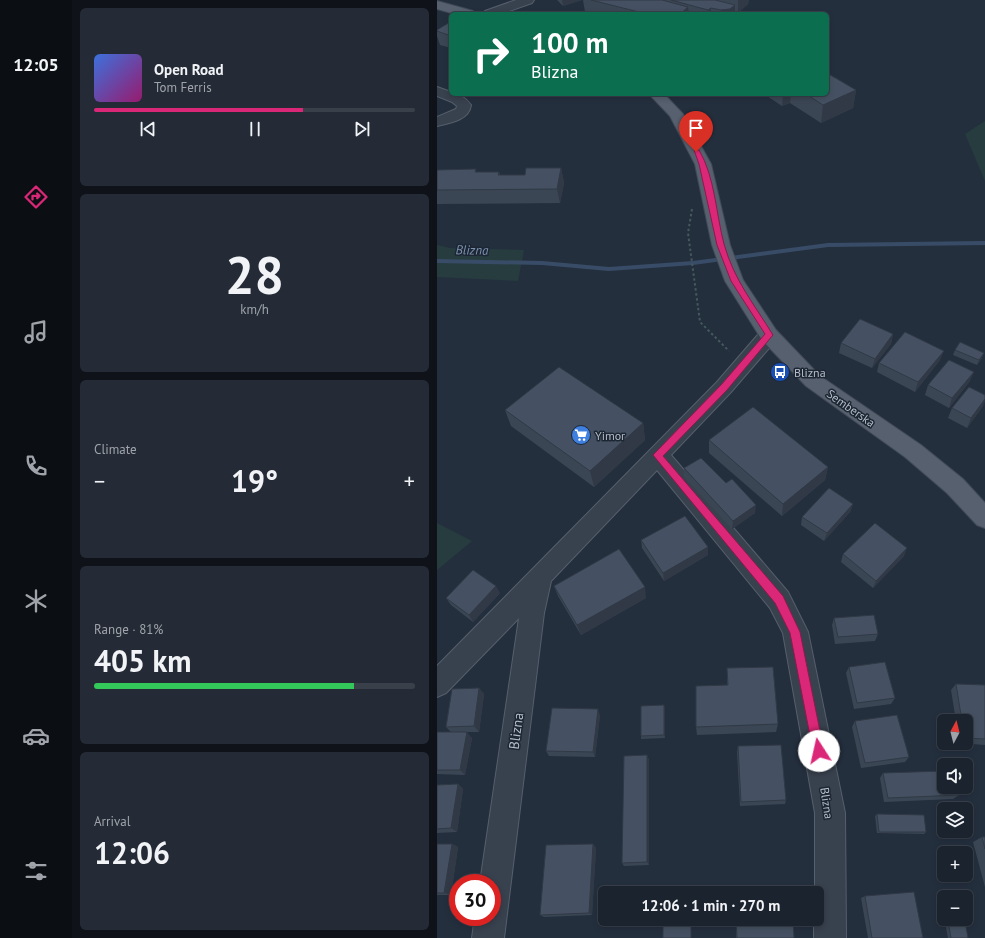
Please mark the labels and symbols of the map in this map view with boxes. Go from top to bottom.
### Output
pin [679,111,713,152]
water label: Blizna [455,241,489,259]
bus stop icon: Blizna [769,361,791,383]
place label: Blizna [794,365,826,380]
street label: Semberska [824,386,878,430]
supermarket icon: Yimor [570,424,592,446]
place label: Yimor [595,428,625,443]
street label: Blizna [505,711,527,751]
north arrow [937,714,973,750]
position arrow [798,730,840,772]
street label: Blizna [817,786,837,820]
speed limit sign: 30 [449,874,501,926]

